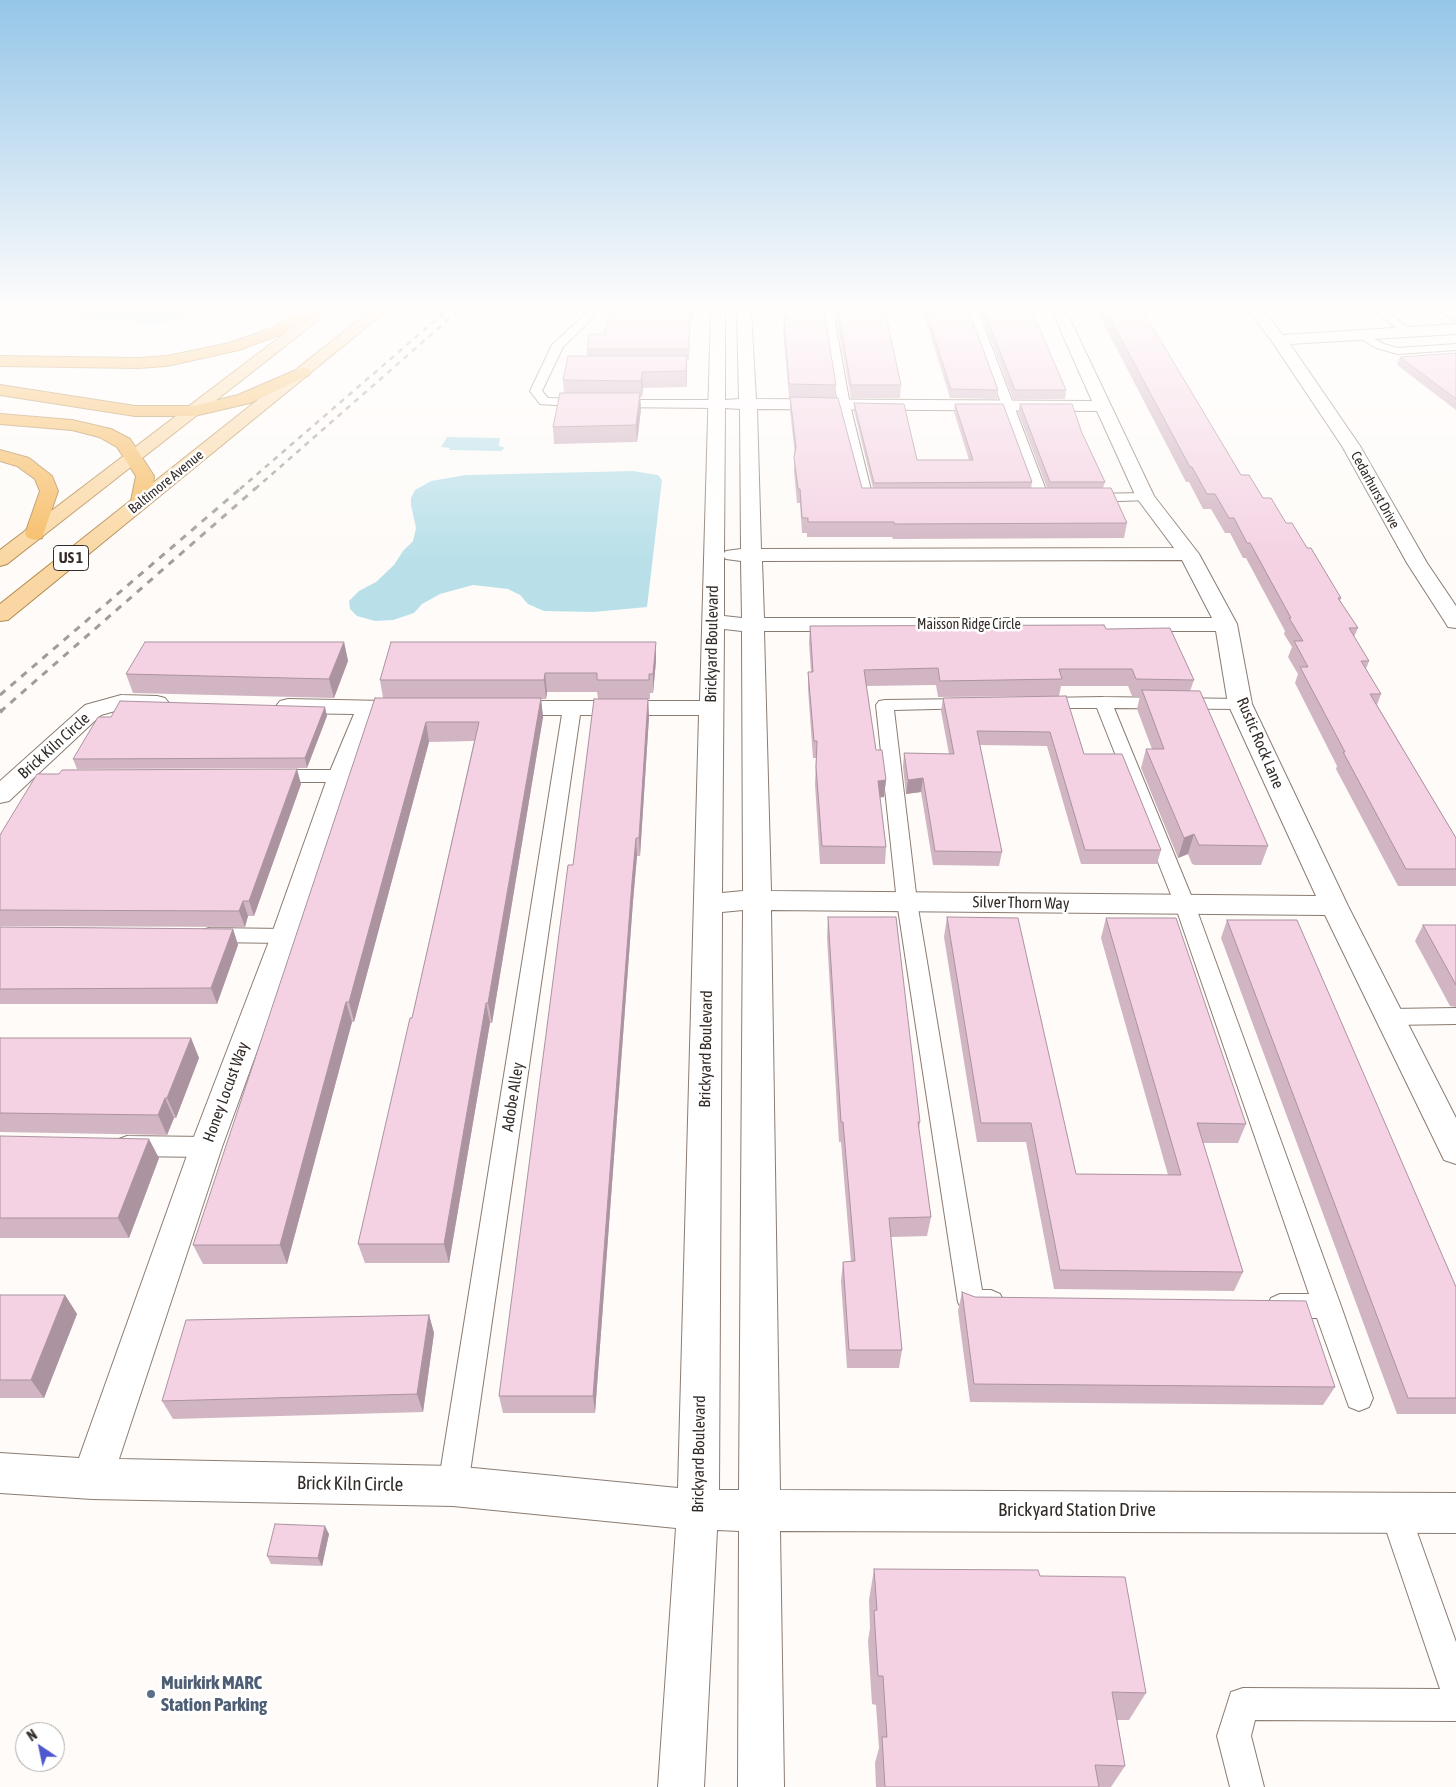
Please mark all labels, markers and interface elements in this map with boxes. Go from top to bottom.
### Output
street label: Baltimore Avenue [125,447,207,517]
street label: Cedarhurst Drive [1347,448,1403,532]
road number: US 1 [54,546,88,570]
street label: Brickyard Boulevard [701,585,723,703]
street label: Maisson Ridge Circle [917,617,1021,633]
street label: Rustic Rock Lane [1232,695,1288,791]
street label: Brick Kiln Circle [14,709,94,783]
street label: Silver Thorn Way [972,893,1070,913]
street label: Brickyard Boulevard [695,990,717,1108]
street label: Honey Locust Way [199,1039,253,1145]
street label: Adobe Alley [498,1061,528,1133]
street label: Brickyard Boulevard [688,1395,710,1513]
street label: Brick Kiln Circle [297,1472,403,1496]
street label: Brickyard Station Drive [998,1499,1156,1521]
place label: Muirkirk MARC Station Parking [161,1672,267,1716]
marker: Muirkirk MARC Station Parking [145,1688,157,1700]
north arrow [15,1722,65,1772]
text: N [24,1726,40,1744]

